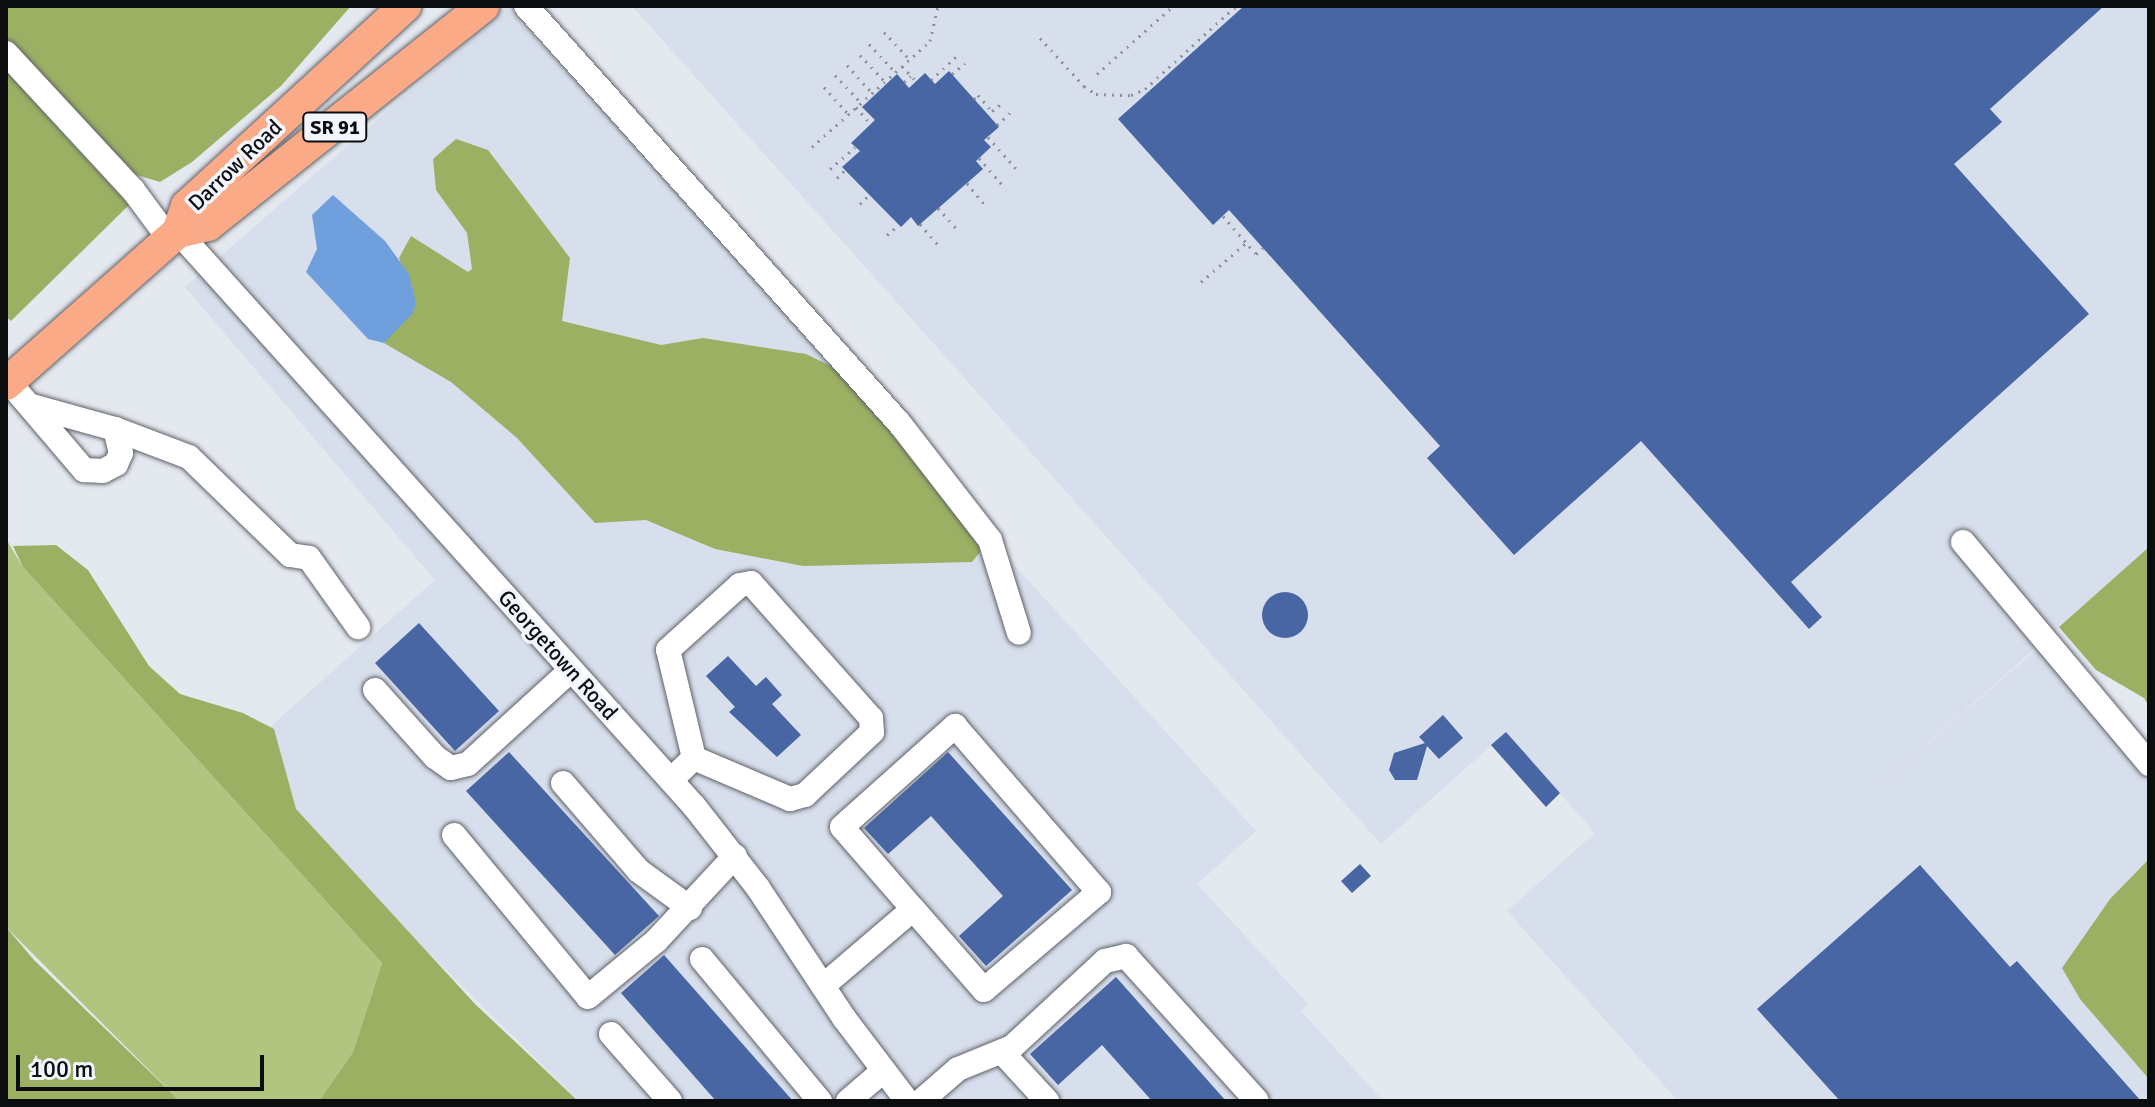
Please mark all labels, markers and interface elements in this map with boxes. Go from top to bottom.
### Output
road number: SR 91 [301,111,369,143]
street label: Darrow Road [183,114,287,216]
street label: Georgetown Road [493,585,623,725]
scale bar [20,1039,268,1089]
text: 100 m [30,1054,93,1084]

